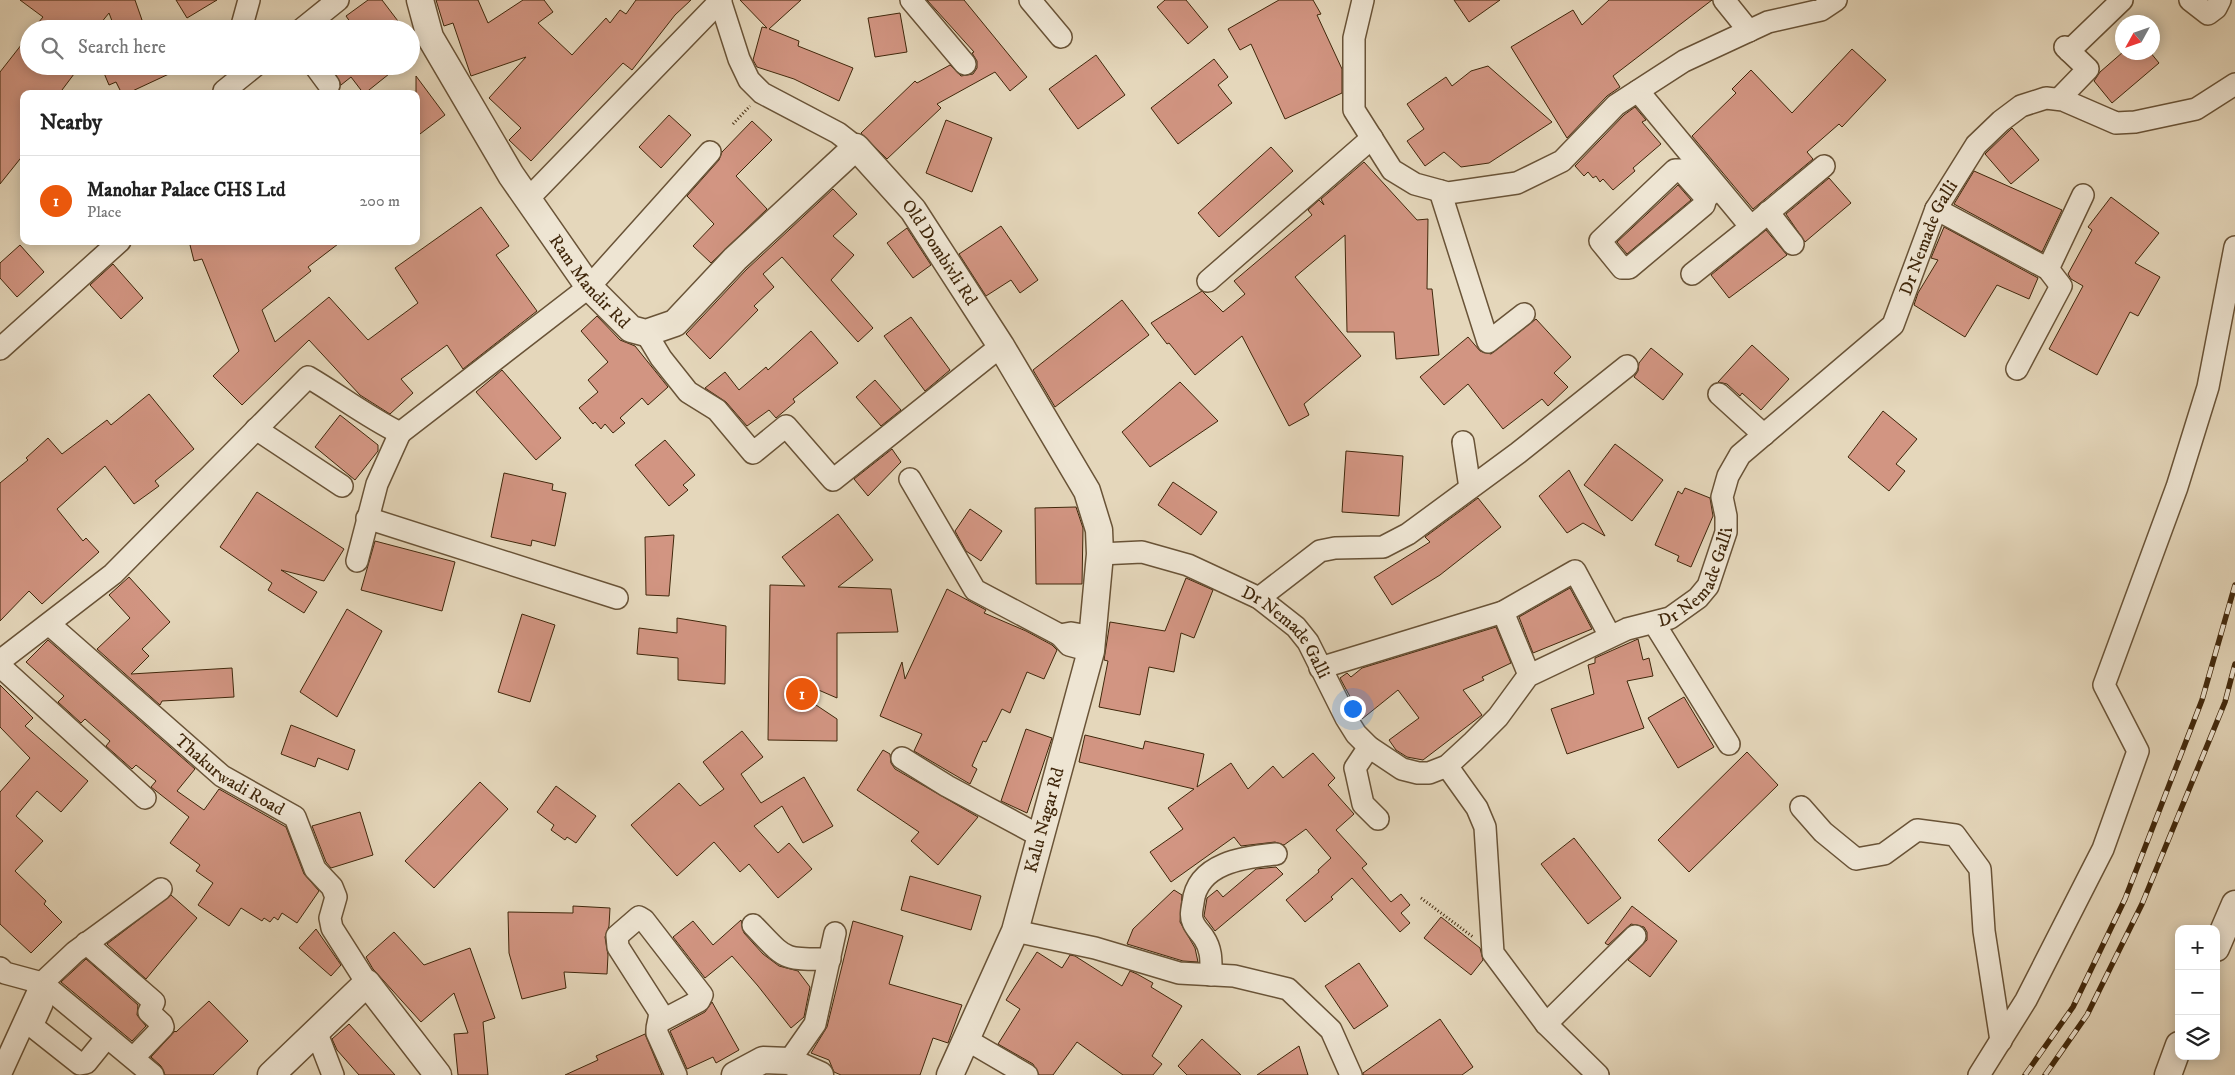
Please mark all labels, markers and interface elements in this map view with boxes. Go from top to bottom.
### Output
north arrow [2115,15,2160,60]
search box [20,20,420,75]
icon: search [38,34,66,62]
text: Search here [78,36,166,59]
text: Nearby [40,110,102,136]
street label: Dr Nemade Galli [1895,176,1963,298]
text: Manohar Palace CHS Ltd [87,179,286,202]
text: 1 [53,191,59,211]
text: 200 m [359,191,400,211]
street label: Old Dombivli Rd [897,195,982,310]
text: Place [87,202,121,222]
street label: Ram Mandir Rd [544,231,634,334]
street label: Dr Nemade Galli [1656,528,1738,633]
street label: Dr Nemade Galli [1238,581,1334,682]
pin: 1 [786,675,818,713]
your location [1340,696,1366,722]
street label: Thakurwadi Road [170,730,288,821]
street label: Kalu Nagar Rd [1020,765,1070,875]
map controls [2175,925,2220,1060]
button: + [2175,925,2220,970]
button: − [2175,970,2220,1015]
button: layers [2175,1015,2220,1060]

